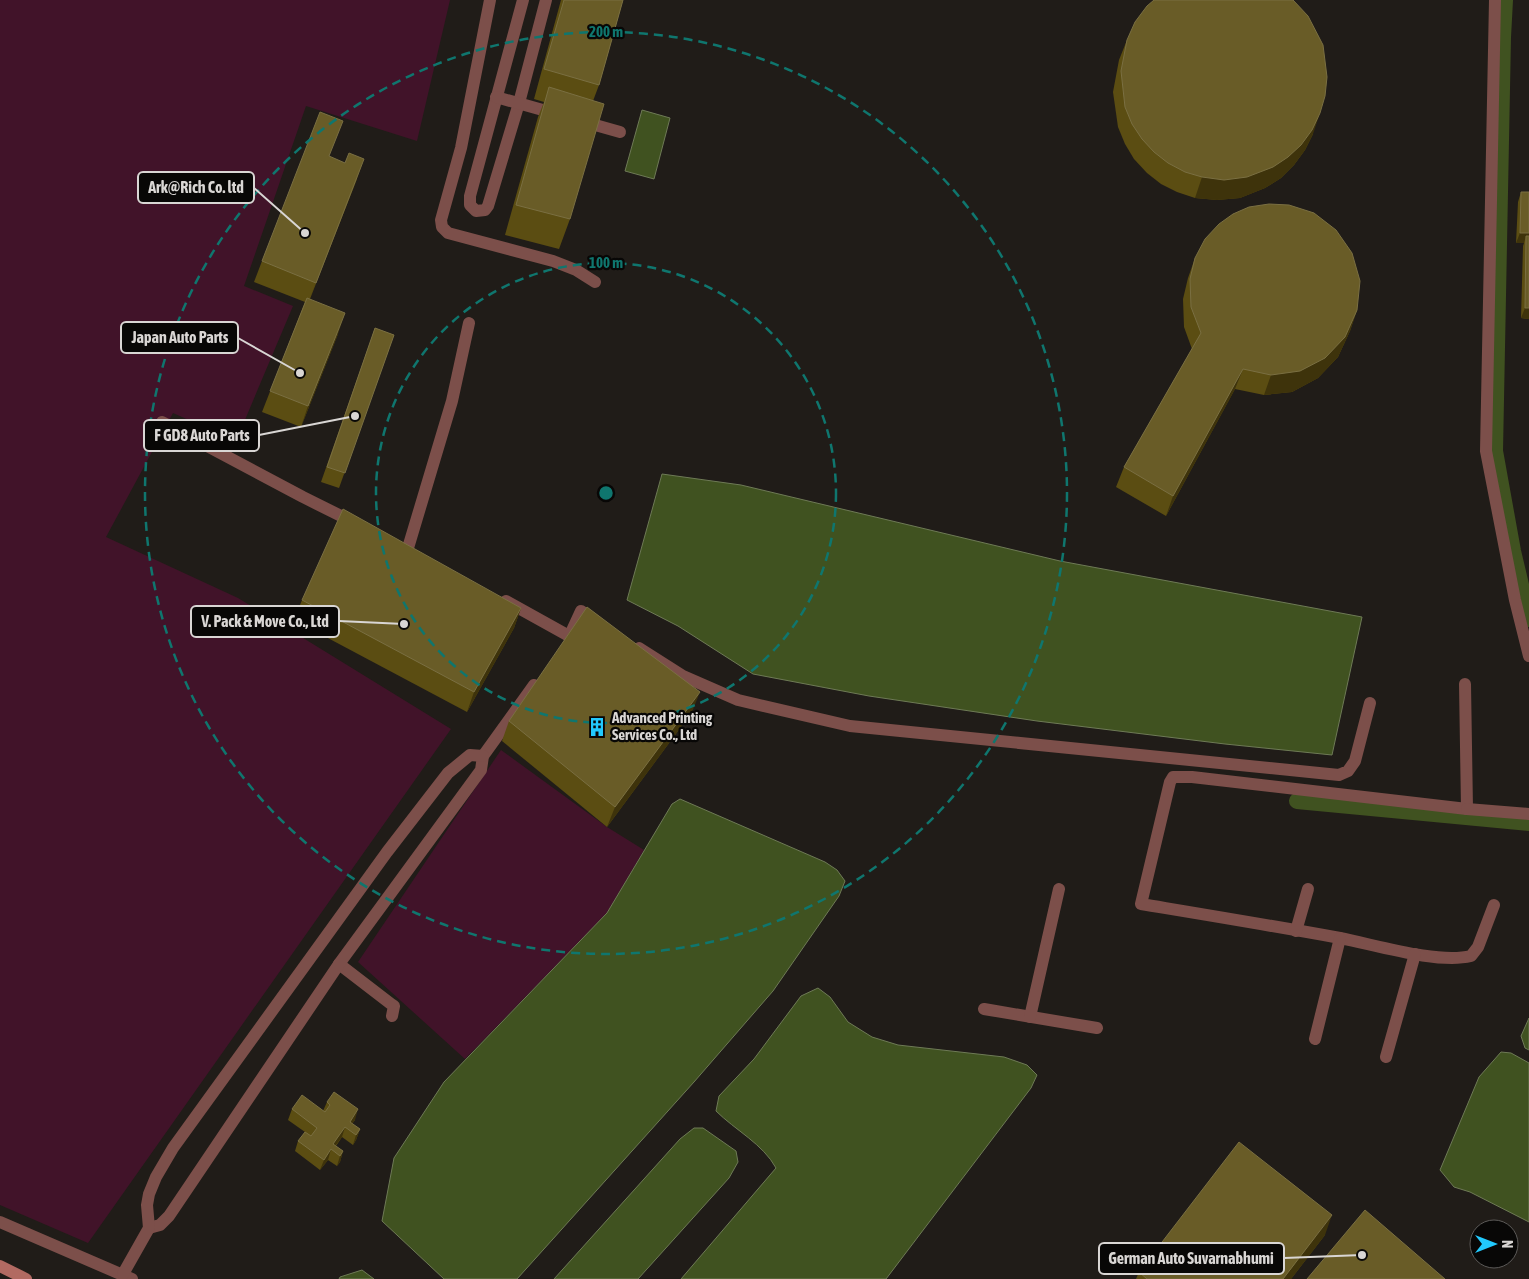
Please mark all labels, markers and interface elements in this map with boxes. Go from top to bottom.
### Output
text: 200 m [589,23,623,40]
callout: Ark@Rich Co. ltd [138,172,254,203]
text: Ark@Rich Co. ltd [147,178,244,196]
text: 100 m [589,254,623,271]
callout: Japan Auto Parts [121,322,238,353]
text: Japan Auto Parts [130,328,229,346]
callout: F GD8 Auto Parts [144,420,259,451]
text: F GD8 Auto Parts [154,426,250,444]
centre of rings [597,484,615,502]
callout: V. Pack & Move Co., Ltd [191,606,339,637]
text: V. Pack & Move Co., Ltd [200,612,329,630]
place label: Advanced Printing Services Co., Ltd [611,709,713,743]
building icon: Advanced Printing Services Co., Ltd [586,716,608,738]
north arrow [1469,1219,1519,1269]
text: N [1499,1240,1515,1248]
callout: German Auto Suvarnabhumi [1099,1243,1284,1274]
text: German Auto Suvarnabhumi [1108,1249,1274,1267]

